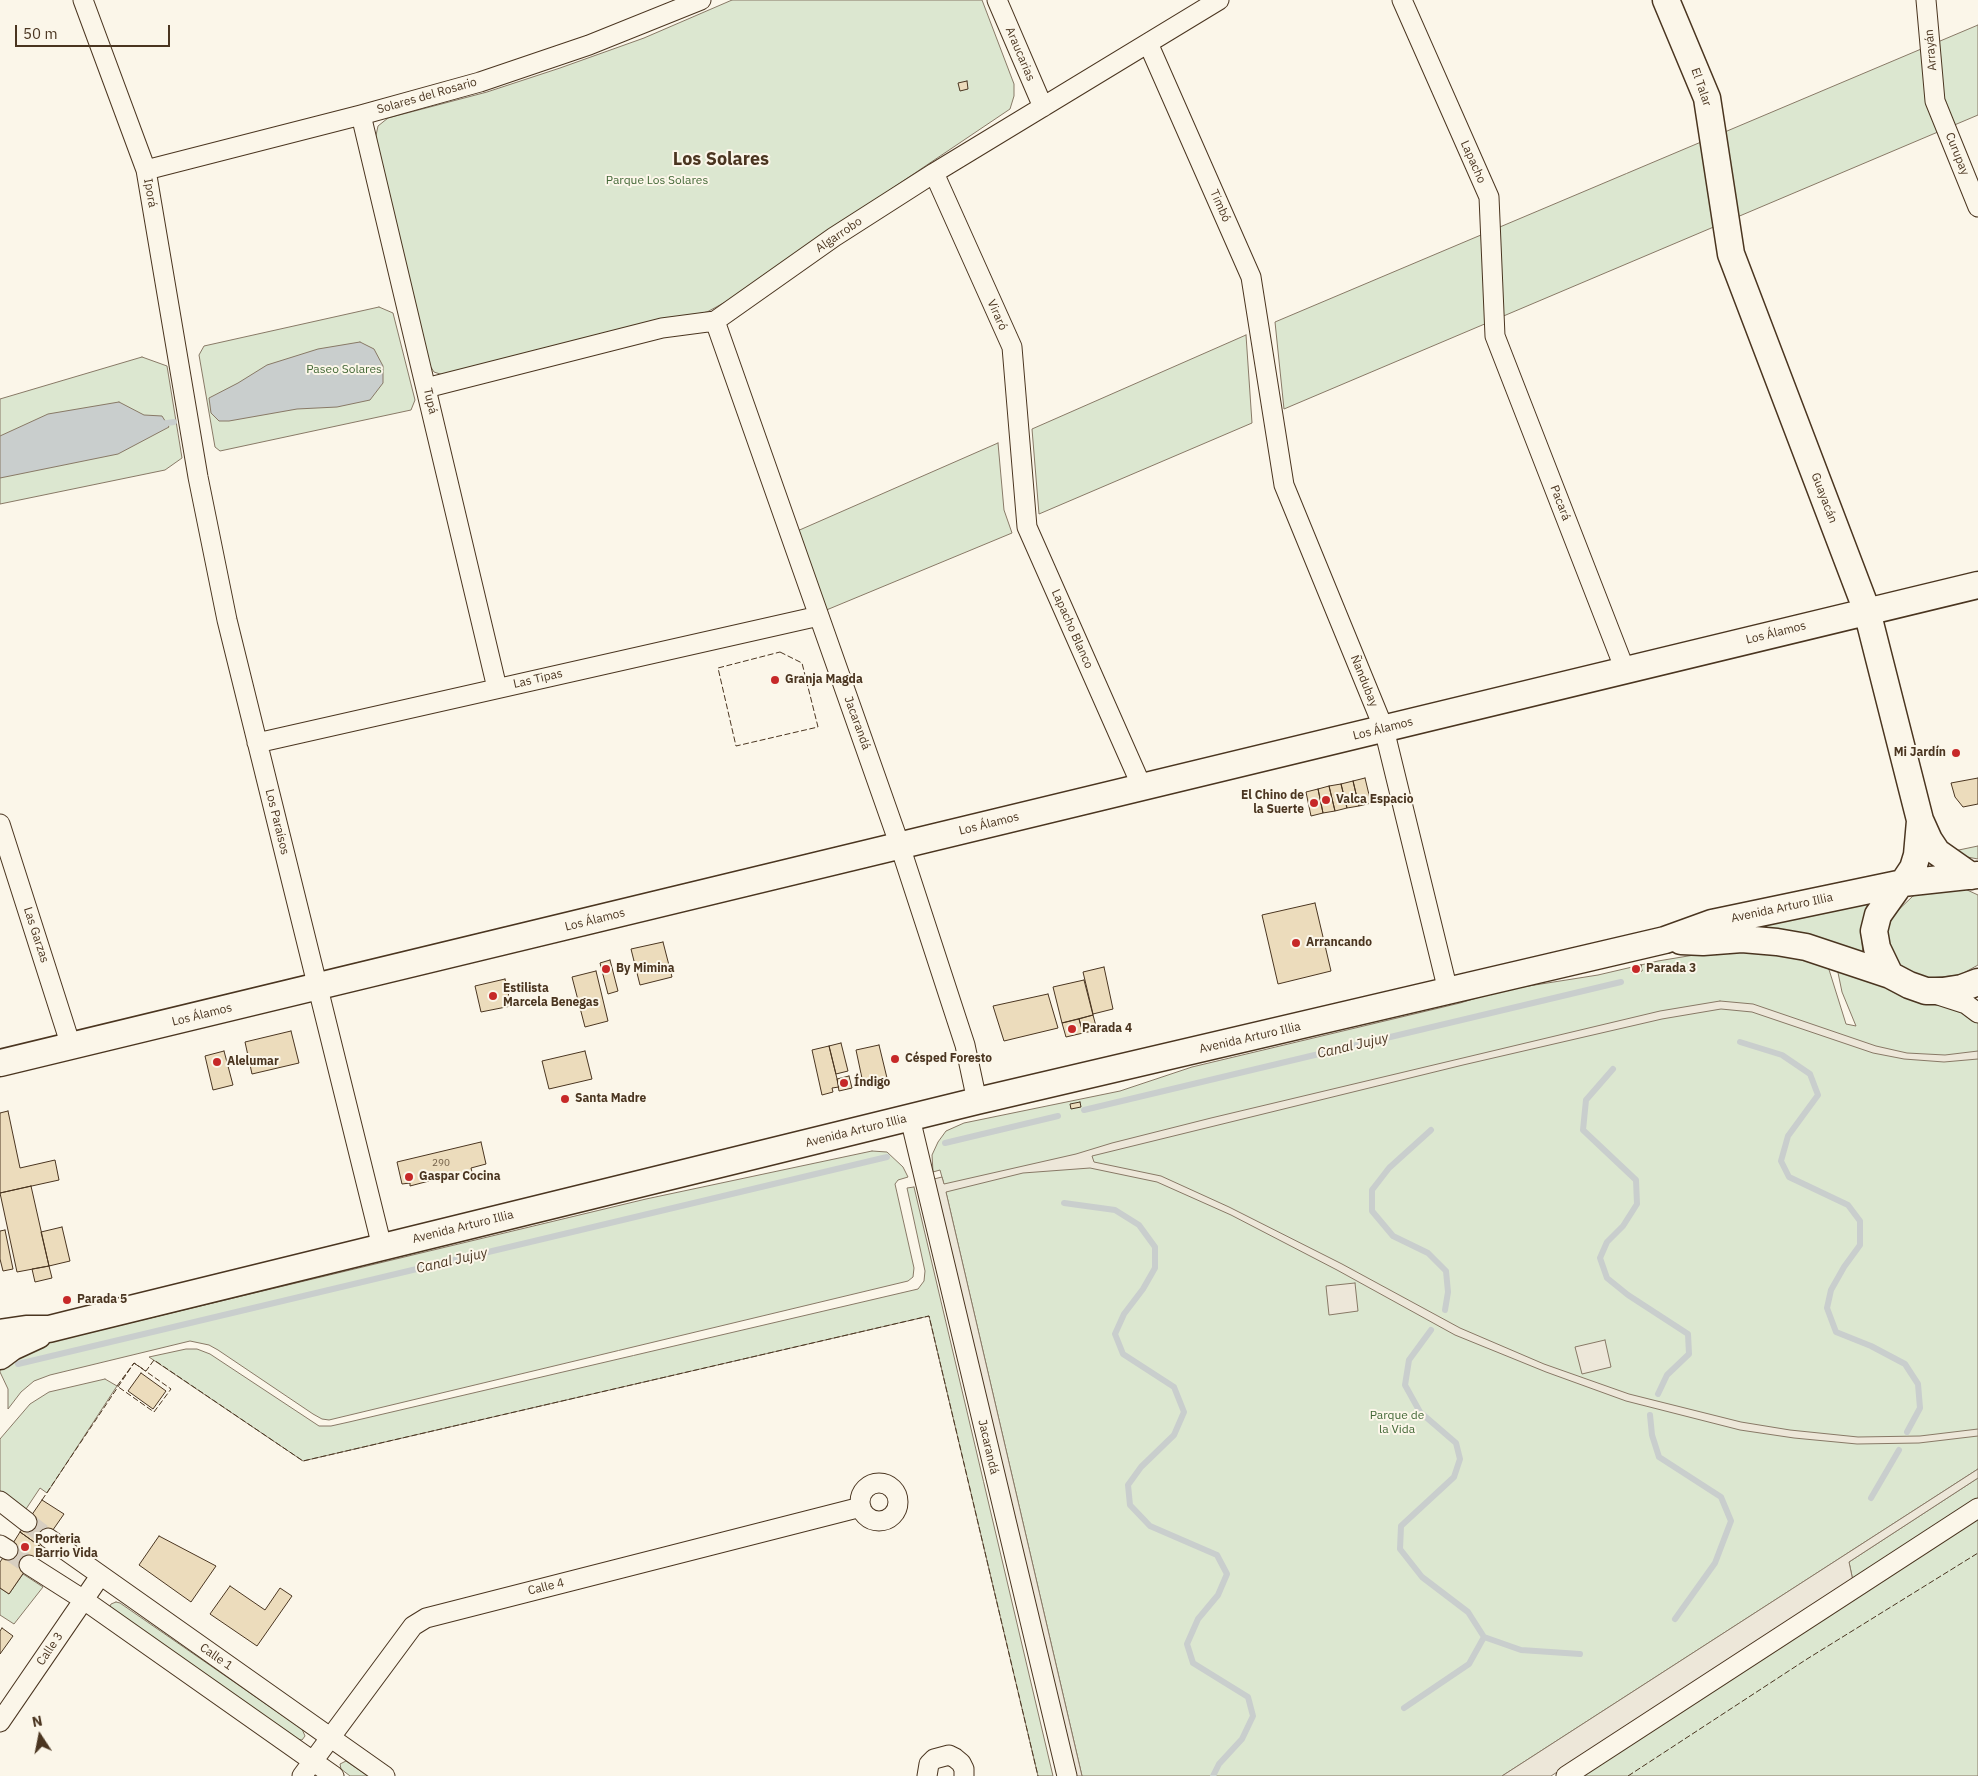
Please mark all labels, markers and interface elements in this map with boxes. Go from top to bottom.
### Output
scale bar [18,15,172,47]
text: 50 m [23,24,58,43]
street label: Araucarias [1002,25,1038,83]
street label: Arrayán [1922,29,1940,71]
street label: El Talar [1688,66,1714,108]
street label: Solares del Rosario [375,75,479,117]
street label: Curupay [1942,131,1972,177]
street label: Lapacho [1457,138,1489,186]
district label: Los Solares [673,149,769,171]
park label: Parque Los Solares [606,174,708,188]
street label: Iporá [140,177,160,209]
street label: Timbó [1207,188,1233,224]
street label: Algarrobo [813,214,865,256]
street label: Viraró [984,297,1010,333]
park label: Paseo Solares [306,363,382,377]
street label: Tupá [420,386,440,416]
street label: Guayacán [1808,471,1840,525]
street label: Pacará [1547,483,1573,523]
street label: Lapacho Blanco [1048,587,1096,671]
street label: Los Álamos [1744,619,1808,647]
street label: Ñandubay [1347,653,1381,709]
street label: Las Tipas [512,666,564,692]
place label: Granja Magda [785,673,863,687]
marker: Granja Magda [769,674,781,686]
street label: Jacarandá [841,694,873,752]
street label: Los Álamos [1351,715,1415,743]
place label: Mi Jardín [1894,746,1946,760]
marker: Mi Jardín [1950,747,1962,759]
street label: Los Paraísos [262,788,292,856]
place label: El Chino de la Suerte [1241,789,1304,817]
place label: Valca Espacio [1336,793,1414,807]
marker: Valca Espacio [1320,794,1332,806]
marker: El Chino de la Suerte [1308,797,1320,809]
street label: Los Álamos [957,810,1021,838]
street label: Avenida Arturo Illia [1730,890,1834,926]
street label: Las Garzas [20,905,52,965]
street label: Los Álamos [563,906,627,934]
place label: Arrancando [1306,936,1372,950]
marker: Arrancando [1290,937,1302,949]
place label: By Mimina [616,962,675,976]
place label: Parada 3 [1646,962,1696,976]
marker: By Mimina [600,963,612,975]
marker: Parada 3 [1630,963,1642,975]
place label: Estilista Marcela Benegas [503,982,599,1010]
marker: Estilista Marcela Benegas [487,990,499,1002]
street label: Los Álamos [170,1001,234,1029]
street label: Avenida Arturo Illia [1198,1019,1302,1057]
place label: Parada 4 [1082,1022,1132,1036]
marker: Parada 4 [1066,1023,1078,1035]
water label: Canal Jujuy [1316,1030,1390,1062]
place label: Césped Foresto [905,1052,992,1066]
marker: Césped Foresto [889,1053,901,1065]
place label: Alelumar [227,1055,279,1069]
marker: Alelumar [211,1056,223,1068]
place label: Índigo [854,1076,890,1090]
marker: Índigo [838,1077,850,1089]
place label: Santa Madre [575,1092,646,1106]
marker: Santa Madre [559,1093,571,1105]
street label: Avenida Arturo Illia [804,1111,908,1151]
house number: 290 [432,1157,450,1169]
place label: Gaspar Cocina [419,1170,501,1184]
marker: Gaspar Cocina [403,1171,415,1183]
street label: Avenida Arturo Illia [411,1207,515,1247]
water label: Canal Jujuy [415,1245,489,1277]
place label: Parada 5 [77,1293,127,1307]
marker: Parada 5 [61,1294,73,1306]
park label: Parque de la Vida [1370,1409,1424,1437]
street label: Jacarandá [975,1418,1001,1476]
place label: Porteria Barrio Vida [35,1533,98,1561]
marker: Porteria Barrio Vida [19,1541,31,1553]
street label: Calle 4 [526,1576,566,1598]
street label: Calle 3 [34,1630,66,1668]
street label: Calle 1 [197,1641,235,1673]
north arrow [15,1711,65,1761]
text: N [30,1711,44,1731]

